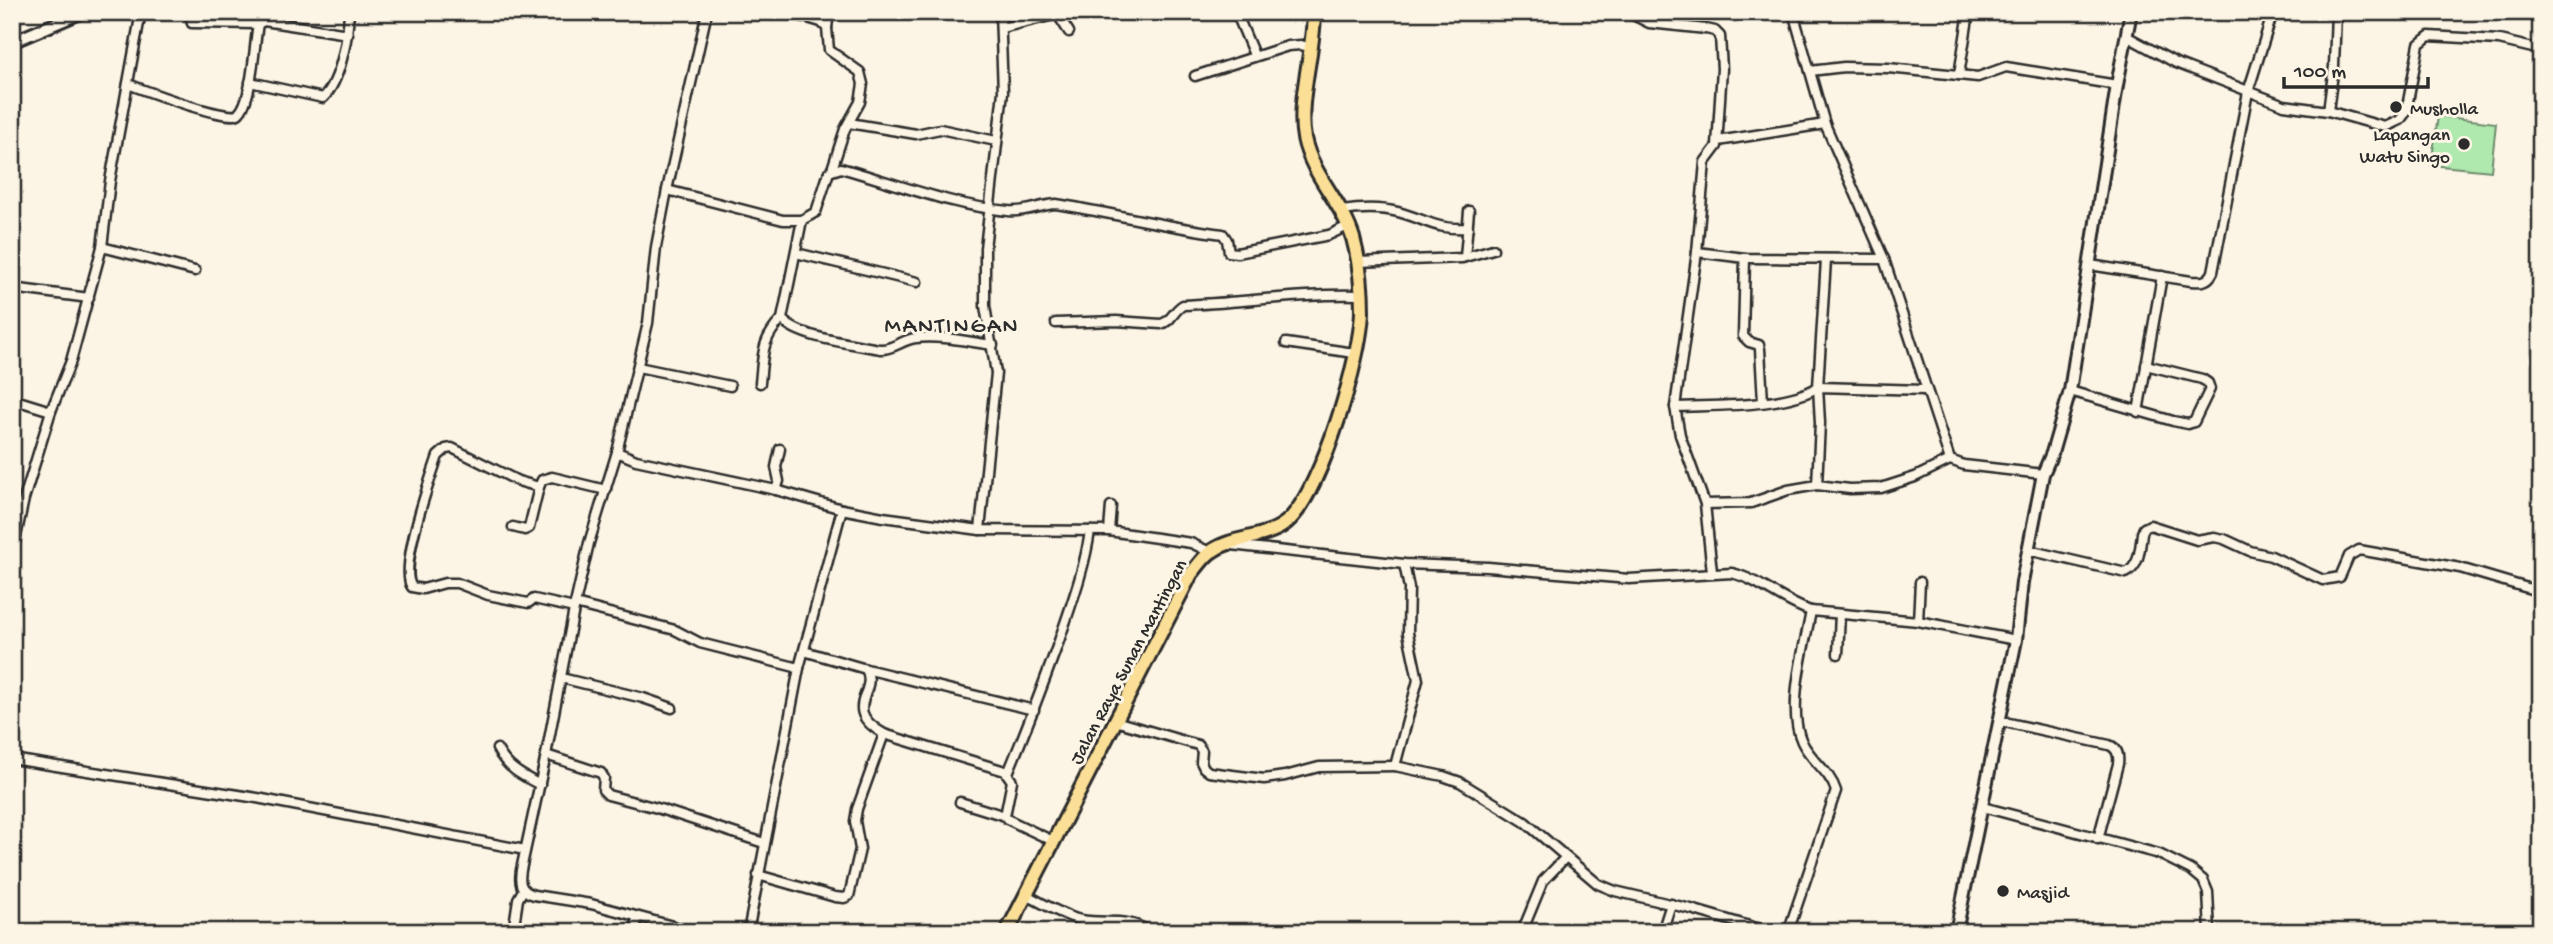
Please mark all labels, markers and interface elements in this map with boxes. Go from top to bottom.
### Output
scale bar [2284,46,2427,90]
text: 100 m [2293,61,2346,86]
marker: Musholla [2388,99,2404,115]
place label: Musholla [2410,99,2480,122]
place label: Lapangan Watu Singo [2359,125,2450,170]
marker: Lapangan Watu Singo [2456,136,2472,152]
district label: MANTINGAN [884,314,1020,341]
street label: Jalan Raya Sunan Mantingan [1066,556,1194,769]
marker: Masjid [1995,883,2011,899]
place label: Masjid [2017,883,2070,906]

